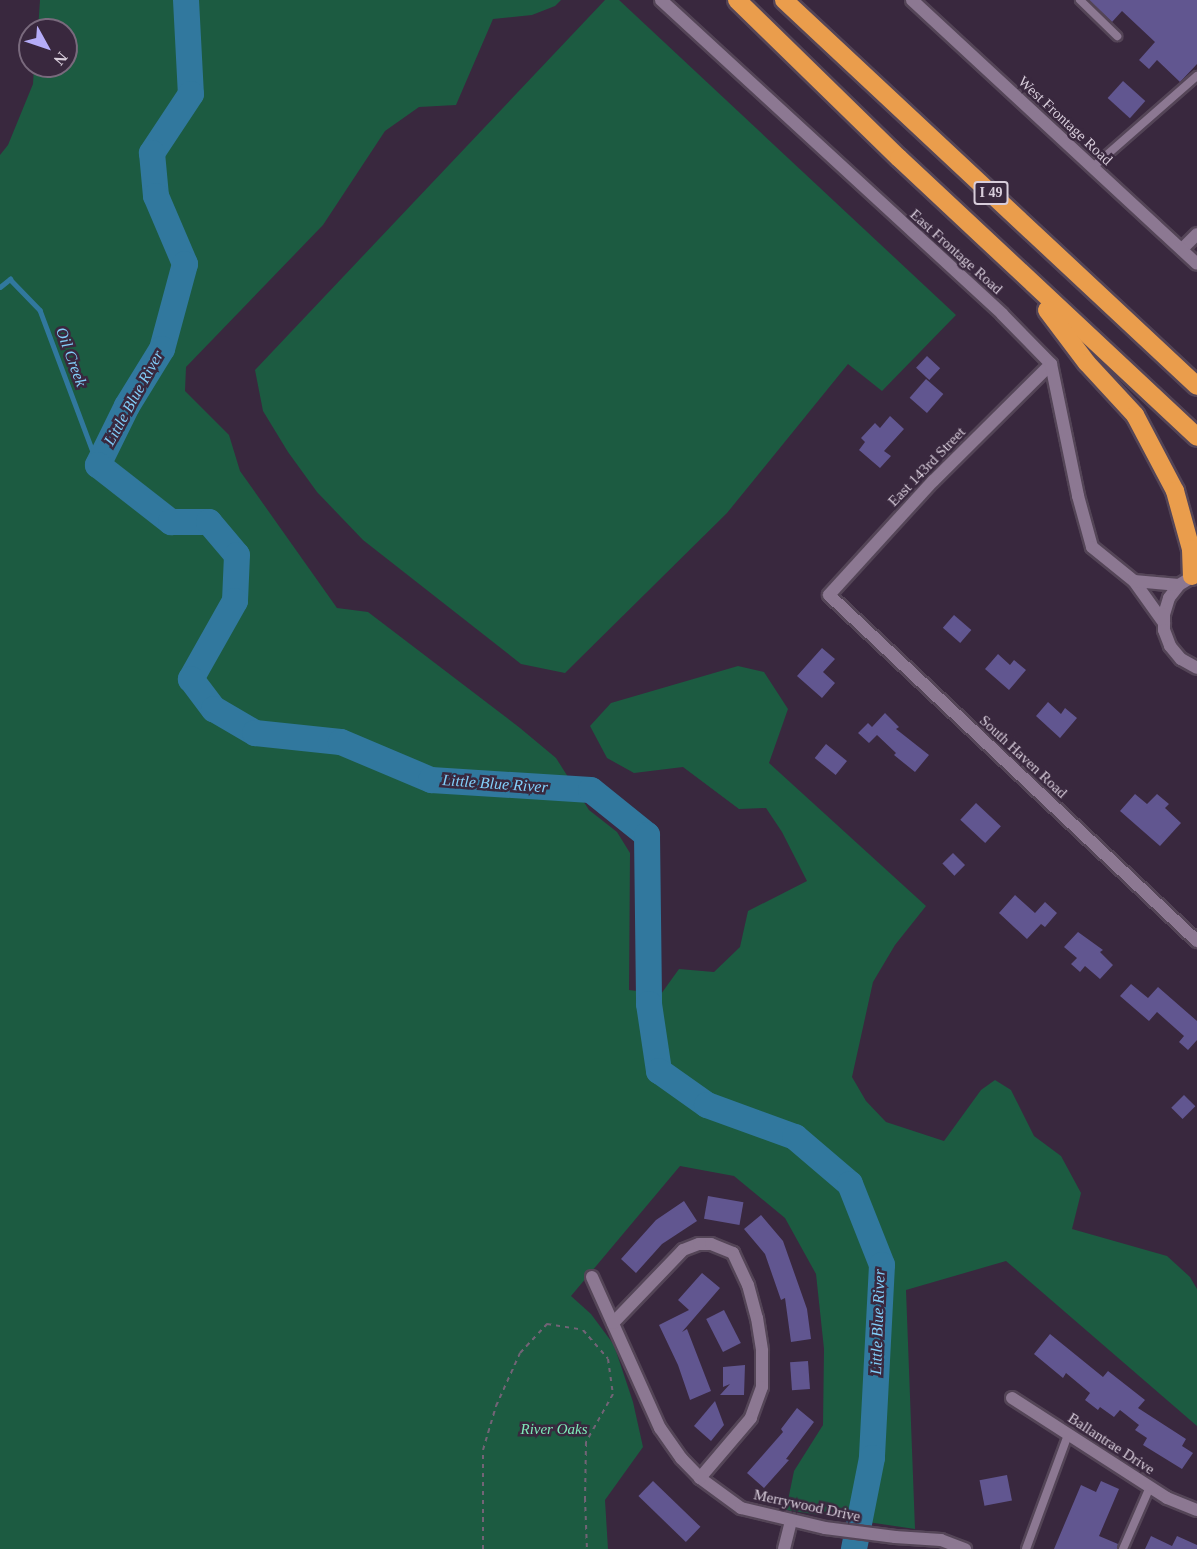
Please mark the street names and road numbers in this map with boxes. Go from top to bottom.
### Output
street label: West Frontage Road [1014,73,1116,169]
road number: I 49 [973,182,1009,204]
street label: East Frontage Road [906,206,1006,298]
street label: East 143rd Street [885,424,969,510]
street label: South Haven Road [975,712,1071,802]
street label: Ballantrae Drive [1064,1409,1158,1479]
street label: Merrywood Drive [752,1486,862,1526]

